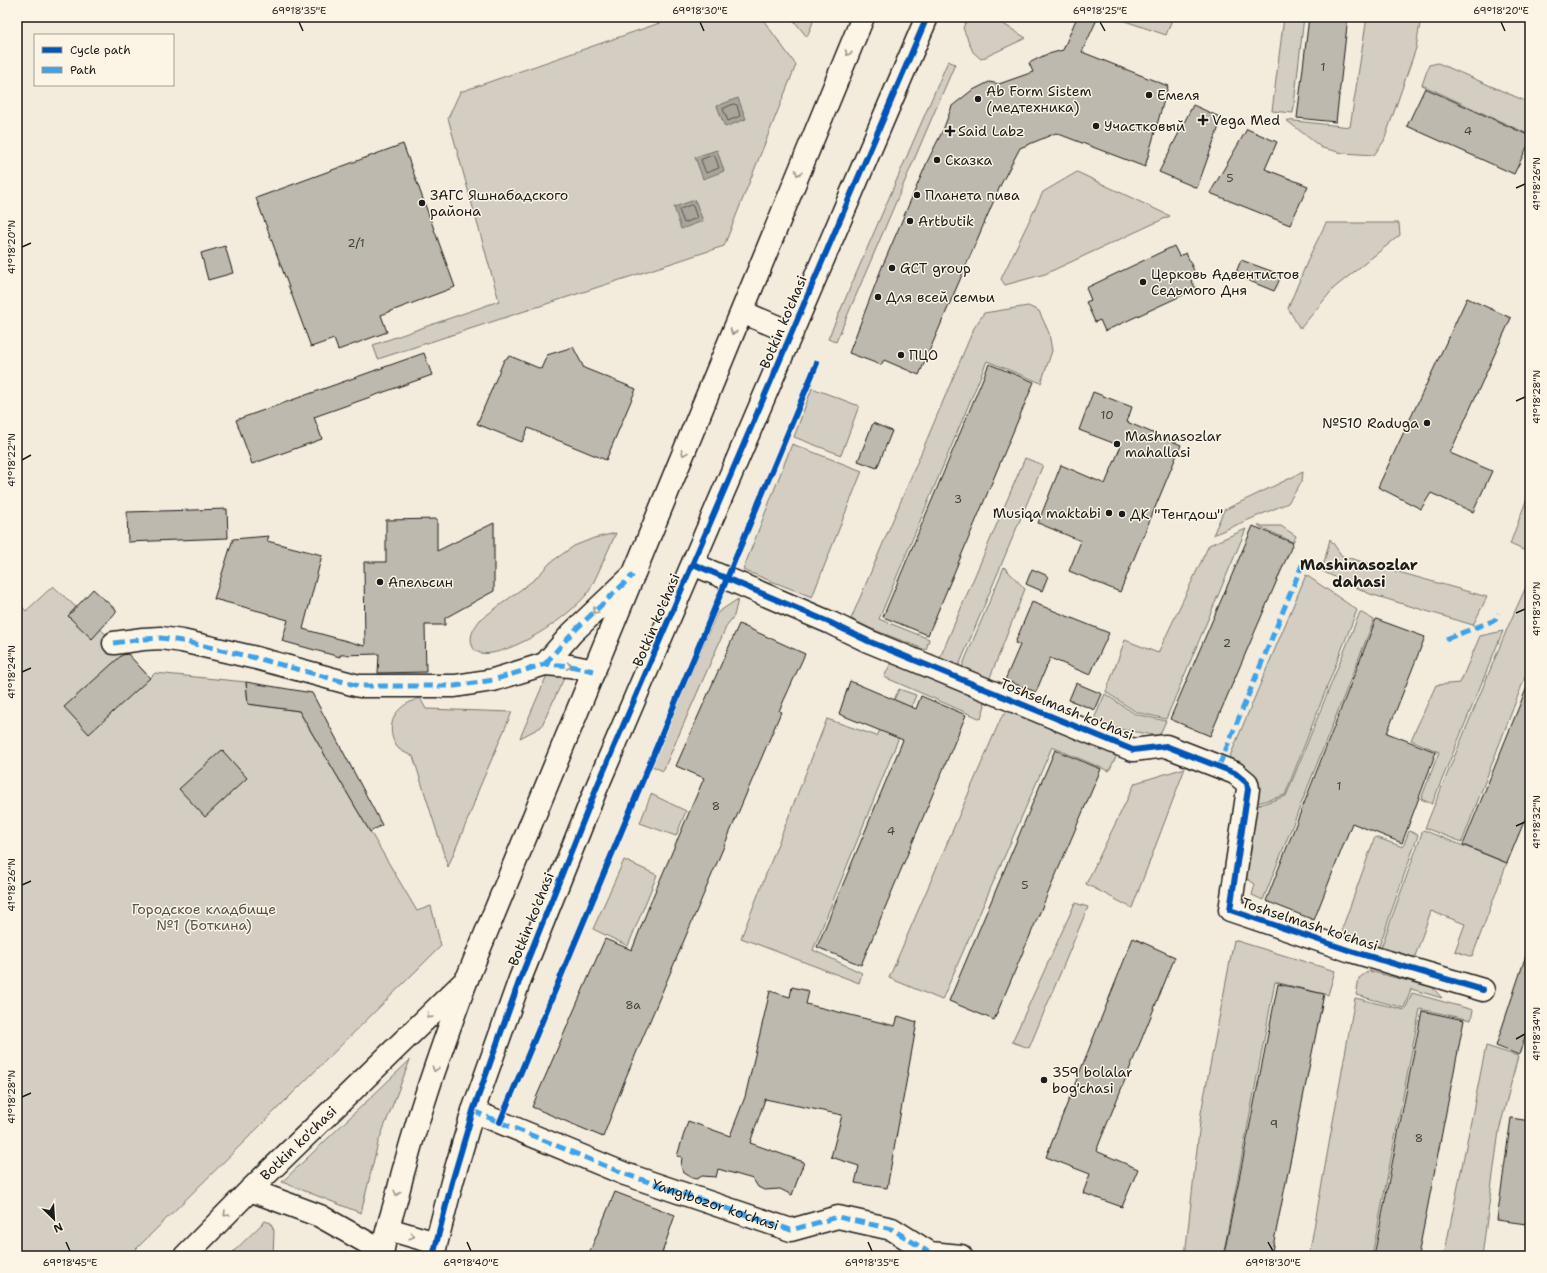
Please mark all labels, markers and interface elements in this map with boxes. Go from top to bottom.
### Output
text: 69°18'35"E [272,4,326,17]
text: 69°18'30"E [672,4,728,17]
text: 69°18'25"E [1073,4,1127,17]
text: 69°18'20"E [1473,4,1529,17]
legend [34,34,174,86]
text: Cycle path [70,42,131,58]
one-way arrow [845,49,853,57]
house number: 1 [1320,59,1326,75]
text: Path [70,62,96,78]
place label: Ab Form Sistem (медтехника) [986,82,1092,116]
place label: Емеля [1157,86,1200,104]
marker: Емеля [1144,90,1154,100]
marker: Ab Form Sistem (медтехника) [973,94,983,104]
place label: Vega Med [1212,111,1280,129]
marker: Vega Med [1197,114,1209,126]
place label: Участковый [1104,117,1185,135]
marker: Участковый [1091,121,1101,131]
place label: Said Labz [958,122,1024,140]
house number: 4 [1464,123,1472,139]
marker: Said Labz [945,126,955,136]
place label: Сказка [945,151,993,169]
marker: Сказка [932,155,942,165]
text: 41°18'26"N [1530,157,1543,211]
one-way arrow [795,170,803,177]
house number: 5 [1226,170,1234,186]
place label: ЗАГС Яшнабадского района [430,186,568,220]
place label: Планета пива [925,186,1020,204]
marker: Планета пива [912,190,922,200]
marker: ЗАГС Яшнабадского района [417,198,427,208]
place label: Artbutik [918,212,974,230]
marker: Artbutik [905,216,915,226]
text: 41°18'20"N [5,220,18,274]
house number: 2/1 [347,235,365,251]
place label: GCT group [900,259,971,277]
marker: GCT group [887,263,897,273]
place label: Церковь Адвентистов Седьмого Дня [1151,265,1299,299]
street label: Botkin ko'chasi [755,273,811,371]
marker: Церковь Адвентистов Седьмого Дня [1138,277,1148,287]
place label: Для всей семьи [886,288,995,306]
marker: Для всей семьи [873,292,883,302]
one-way arrow [730,328,738,336]
place label: ПЦО [909,346,938,364]
marker: ПЦО [896,350,906,360]
text: 41°18'28"N [1530,370,1543,424]
house number: 10 [1100,407,1114,423]
place label: №510 Raduga [1322,414,1419,432]
marker: №510 Raduga [1422,418,1432,428]
place label: Mashnasozlar mahallasi [1125,427,1222,461]
text: 41°18'22"N [5,433,18,487]
marker: Mashnasozlar mahallasi [1112,439,1122,449]
one-way arrow [680,449,688,456]
house number: 3 [954,491,962,507]
place label: Musiqa maktabi [993,504,1101,522]
place label: ДК "Тенгдош" [1130,505,1223,523]
marker: Musiqa maktabi [1104,508,1114,518]
marker: ДК "Тенгдош" [1117,509,1127,519]
district label: Mashinasozlar dahasi [1300,555,1418,592]
street label: Botkin ko'chasi [628,571,684,669]
place label: Апельсин [388,573,453,591]
marker: Апельсин [375,577,385,587]
text: 41°18'30"N [1530,582,1543,636]
one-way arrow [592,606,600,614]
house number: 2 [1223,635,1231,651]
text: 41°18'24"N [5,645,18,699]
one-way arrow [566,661,573,670]
street label: Toshselmash ko'chasi [998,674,1136,744]
house number: 1 [1336,778,1342,794]
text: 41°18'32"N [1530,795,1543,849]
house number: 8 [712,798,720,814]
house number: 4 [887,823,895,839]
text: 41°18'26"N [5,858,18,912]
street label: Botkin ko'chasi [504,869,558,969]
house number: 5 [1021,877,1029,893]
street label: Toshselmash ko'chasi [1239,893,1381,955]
park label: Городское кладбище №1 (Боткина) [132,900,276,934]
house number: 8a [625,997,641,1013]
text: 41°18'34"N [1530,1007,1543,1061]
one-way arrow [426,1011,434,1019]
place label: 359 bolalar bog'chasi [1052,1063,1133,1097]
one-way arrow [431,1065,440,1072]
text: 41°18'28"N [5,1070,18,1124]
marker: 359 bolalar bog'chasi [1039,1075,1049,1085]
street label: Botkin ko'chasi [256,1102,340,1184]
house number: 9 [1270,1116,1278,1132]
house number: 8 [1415,1130,1423,1146]
street label: Yangibozor ko'chasi [650,1175,781,1234]
one-way arrow [394,1190,402,1196]
north arrow [34,1199,74,1239]
one-way arrow [223,1209,230,1217]
text: N [51,1219,65,1236]
one-way arrow [408,1231,415,1240]
text: 69°18'45"E [43,1256,97,1269]
text: 69°18'40"E [443,1256,499,1269]
text: 69°18'35"E [845,1256,899,1269]
text: 69°18'30"E [1245,1256,1301,1269]

